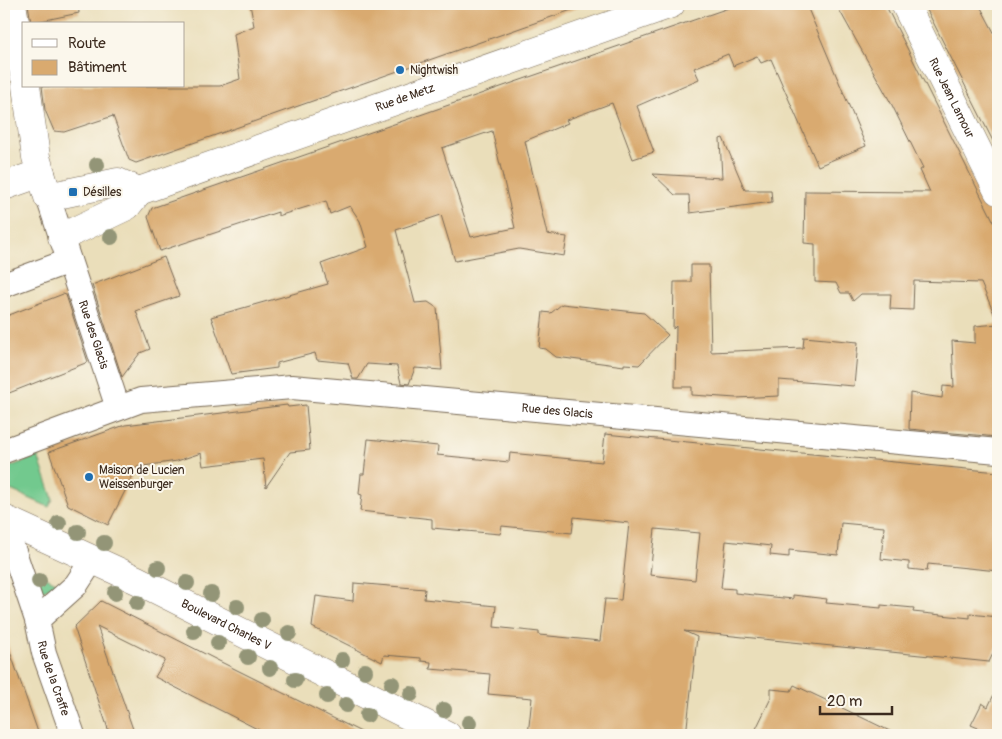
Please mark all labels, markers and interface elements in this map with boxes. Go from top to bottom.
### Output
legend [22,22,185,88]
text: Route [68,34,106,53]
street label: Rue Jean Lamour [926,55,978,141]
text: Bâtiment [68,58,128,77]
place label: Nightwish [410,63,458,78]
marker: Nightwish [394,64,406,76]
street label: Rue de Metz [373,80,437,115]
place label: Désilles [83,185,122,200]
marker: Désilles [67,186,79,198]
street label: Rue des Glacis [75,298,112,371]
street label: Rue des Glacis [521,400,594,422]
place label: Maison de Lucien Weissenburger [99,463,185,492]
marker: Maison de Lucien Weissenburger [83,471,95,483]
street label: Boulevard Charles V [179,596,274,653]
street label: Rue de la Craffe [34,639,73,718]
scale bar [820,684,892,716]
text: 20 m [827,692,862,711]

